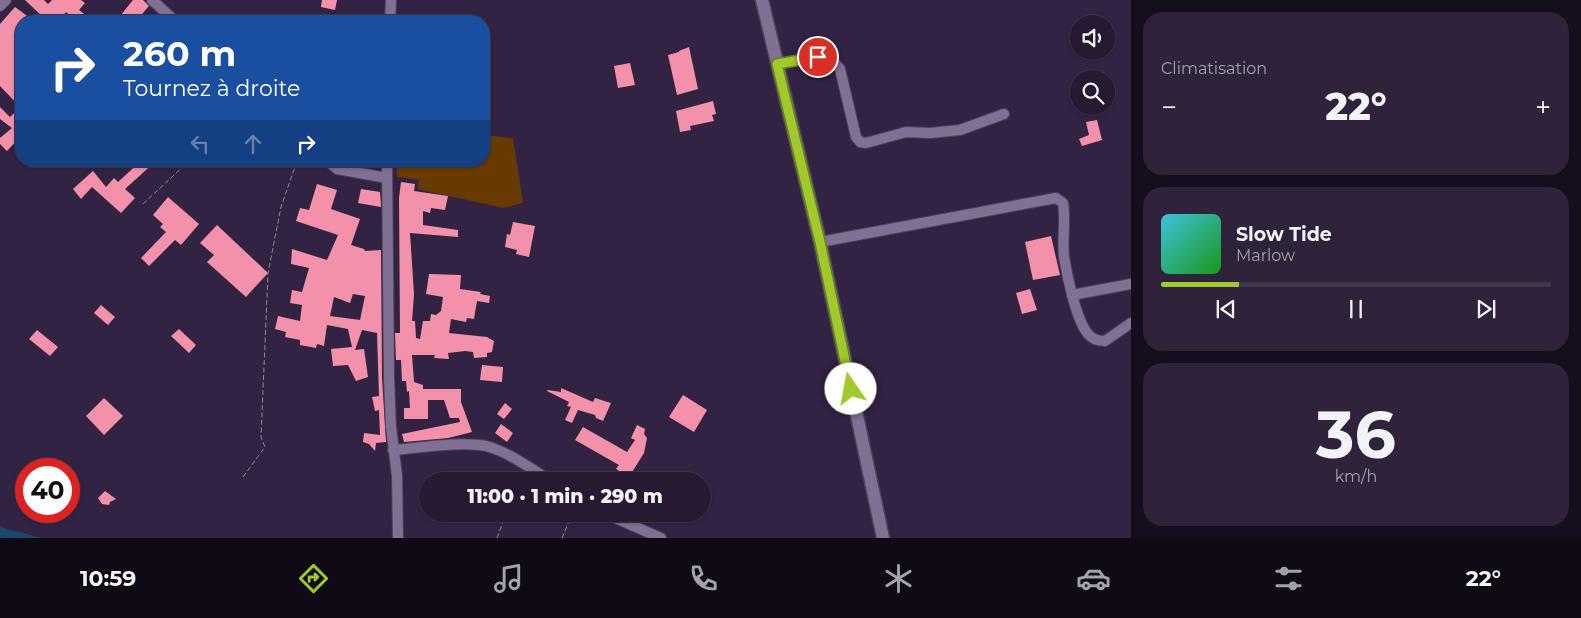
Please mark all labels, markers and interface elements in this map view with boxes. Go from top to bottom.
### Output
map controls [1070,15,1115,115]
button: sound [1070,15,1115,60]
text: 260 m [123,32,236,75]
icon: right [40,35,105,100]
pin [797,36,839,78]
icon: arrive [804,43,832,71]
text: Climatisation [1161,59,1267,78]
button: search [1070,70,1115,115]
text: Tournez à droite [123,75,300,102]
text: 22° [1325,83,1387,130]
text: − [1161,90,1177,124]
text: + [1535,90,1551,124]
icon: left [186,130,214,158]
icon: ahead [239,130,267,158]
icon: right [292,130,320,158]
text: Slow Tide [1236,223,1332,246]
text: Marlow [1236,246,1295,265]
icon: previous [1212,295,1240,323]
icon: pause [1342,295,1370,323]
icon: next [1472,295,1500,323]
position arrow [824,362,876,414]
text: 36 [1316,395,1396,474]
speed limit sign: 40 [15,458,80,523]
text: km/h [1335,467,1377,486]
text: 11:00 · 1 min · 290 m [467,485,663,508]
icon: directions [296,561,331,596]
icon: music [491,561,526,596]
icon: phone [686,561,721,596]
icon: climate [881,561,916,596]
icon: car [1076,561,1111,596]
icon: filters [1271,561,1306,596]
text: 10:59 [80,565,136,592]
text: 22° [1466,565,1501,592]

